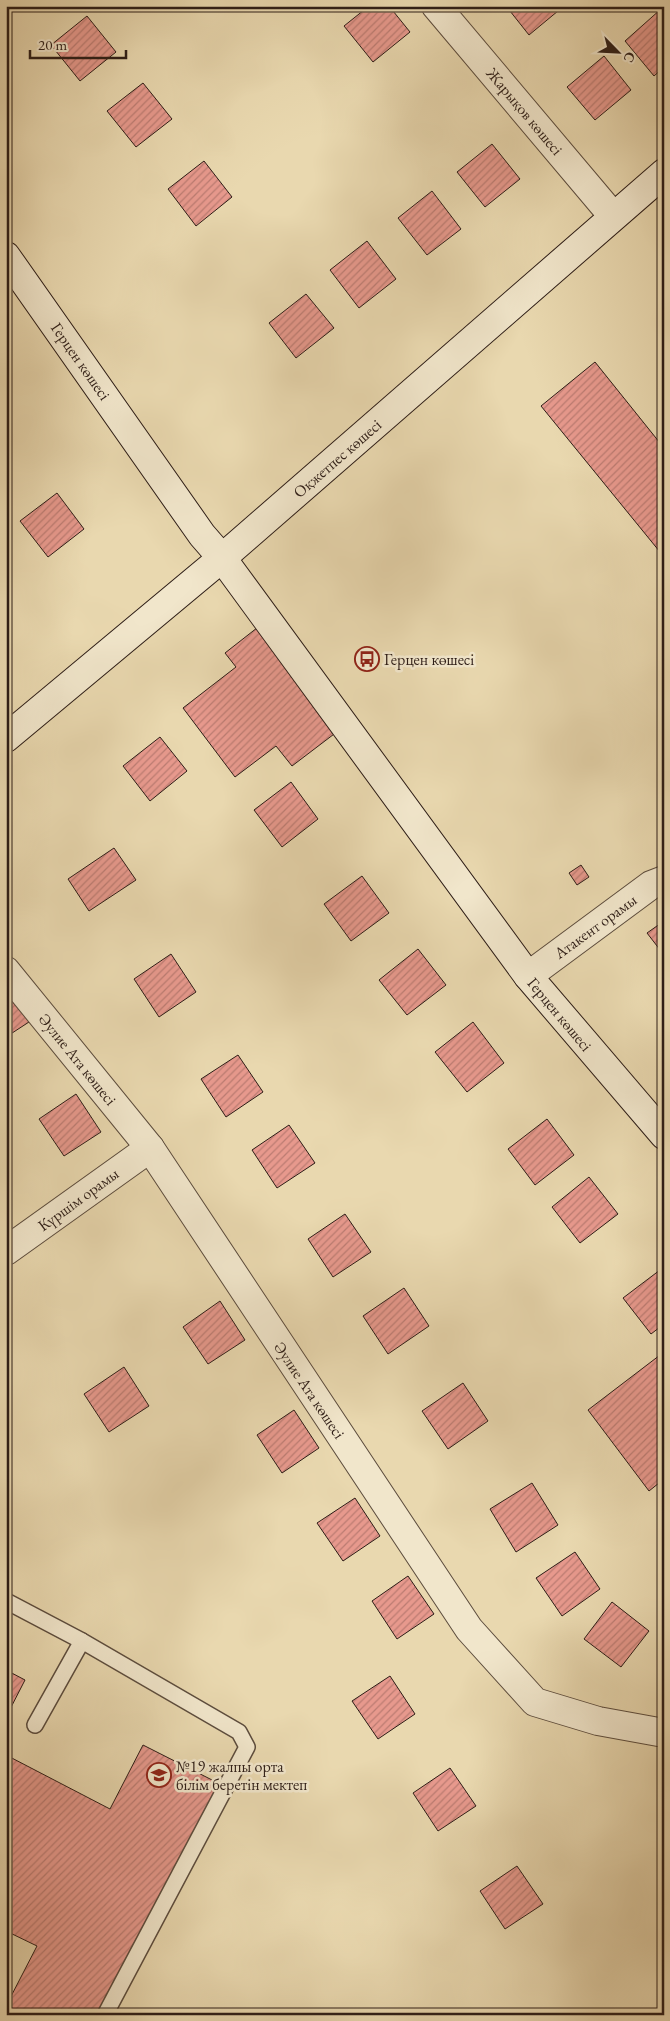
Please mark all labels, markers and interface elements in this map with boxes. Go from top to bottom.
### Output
scale bar [30,28,126,60]
north arrow [592,28,642,78]
text: 20 m [38,35,67,54]
text: С [620,49,640,66]
street label: Жарықов көшесі [481,62,567,160]
street label: Герцен көшесі [46,318,115,404]
street label: Оқжетпес көшесі [289,414,386,502]
bus stop icon: Герцен көшесі [354,646,380,672]
place label: Герцен көшесі [384,649,474,670]
street label: Атакент орамы [549,889,641,964]
street label: Герцен көшесі [523,973,597,1056]
street label: Әулие Ата көшесі [34,1009,121,1110]
street label: Күршім орамы [34,1163,123,1236]
street label: Әулие Ата көшесі [269,1338,350,1443]
place label: №19 жалпы орта білім беретін мектеп [176,1756,307,1795]
school or university icon: №19 жалпы орта білім беретін мектеп [146,1762,172,1788]

